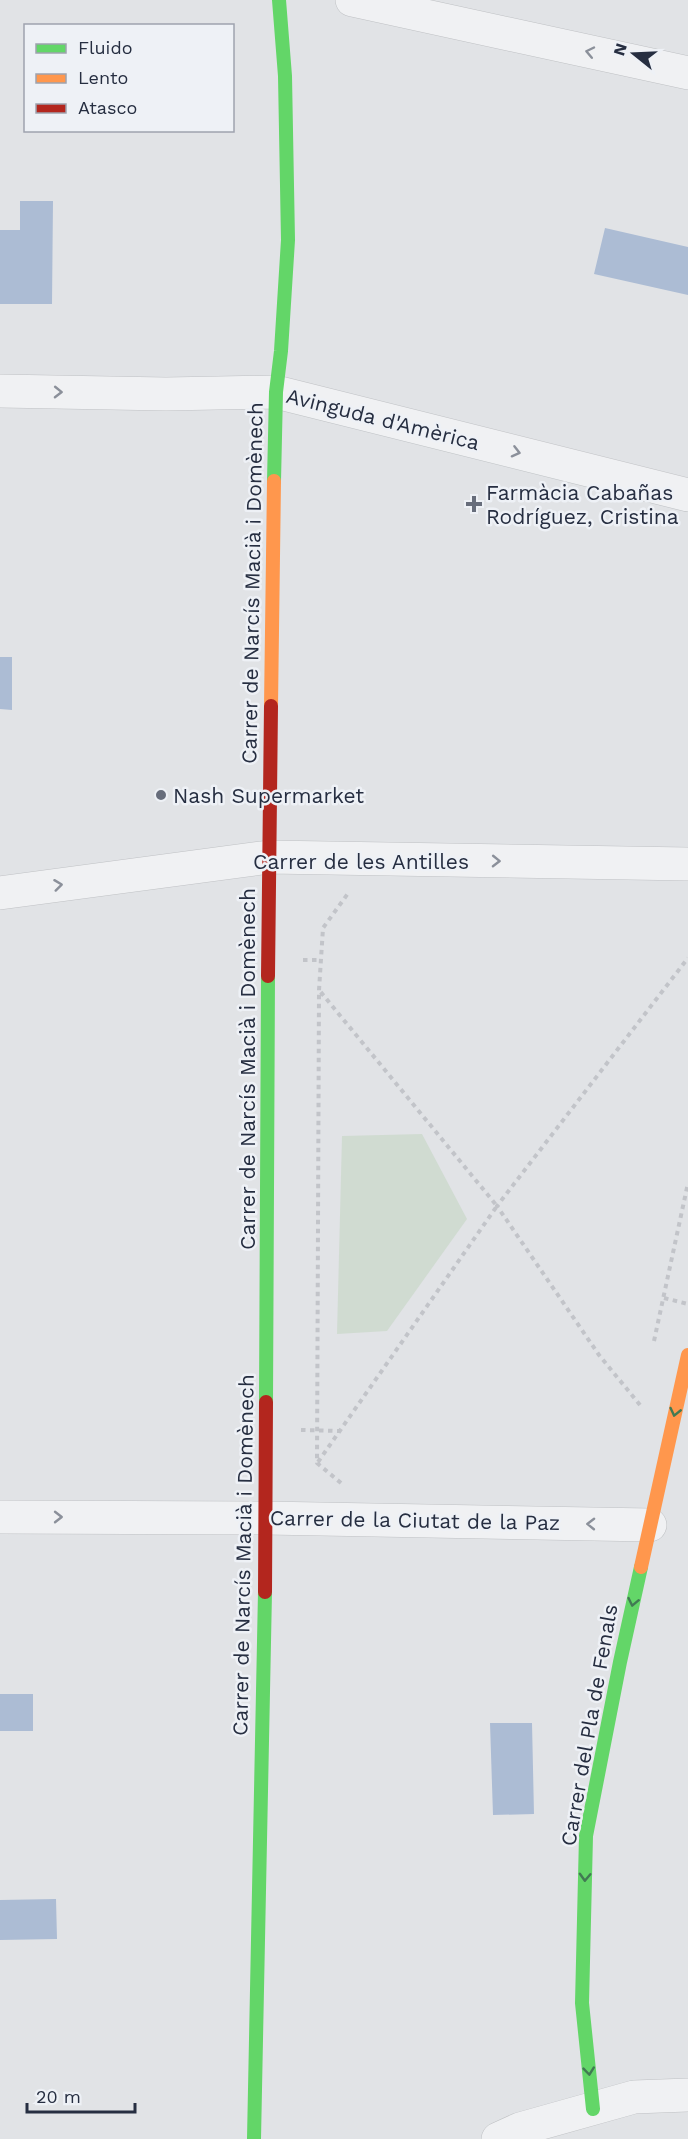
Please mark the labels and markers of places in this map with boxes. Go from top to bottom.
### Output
place label: Farmàcia Cabañas Rodríguez, Cristina [486,480,679,529]
marker: Farmàcia Cabañas Rodríguez, Cristina [467,497,481,511]
place label: Nash Supermarket [173,783,364,808]
marker: Nash Supermarket [154,788,168,802]

